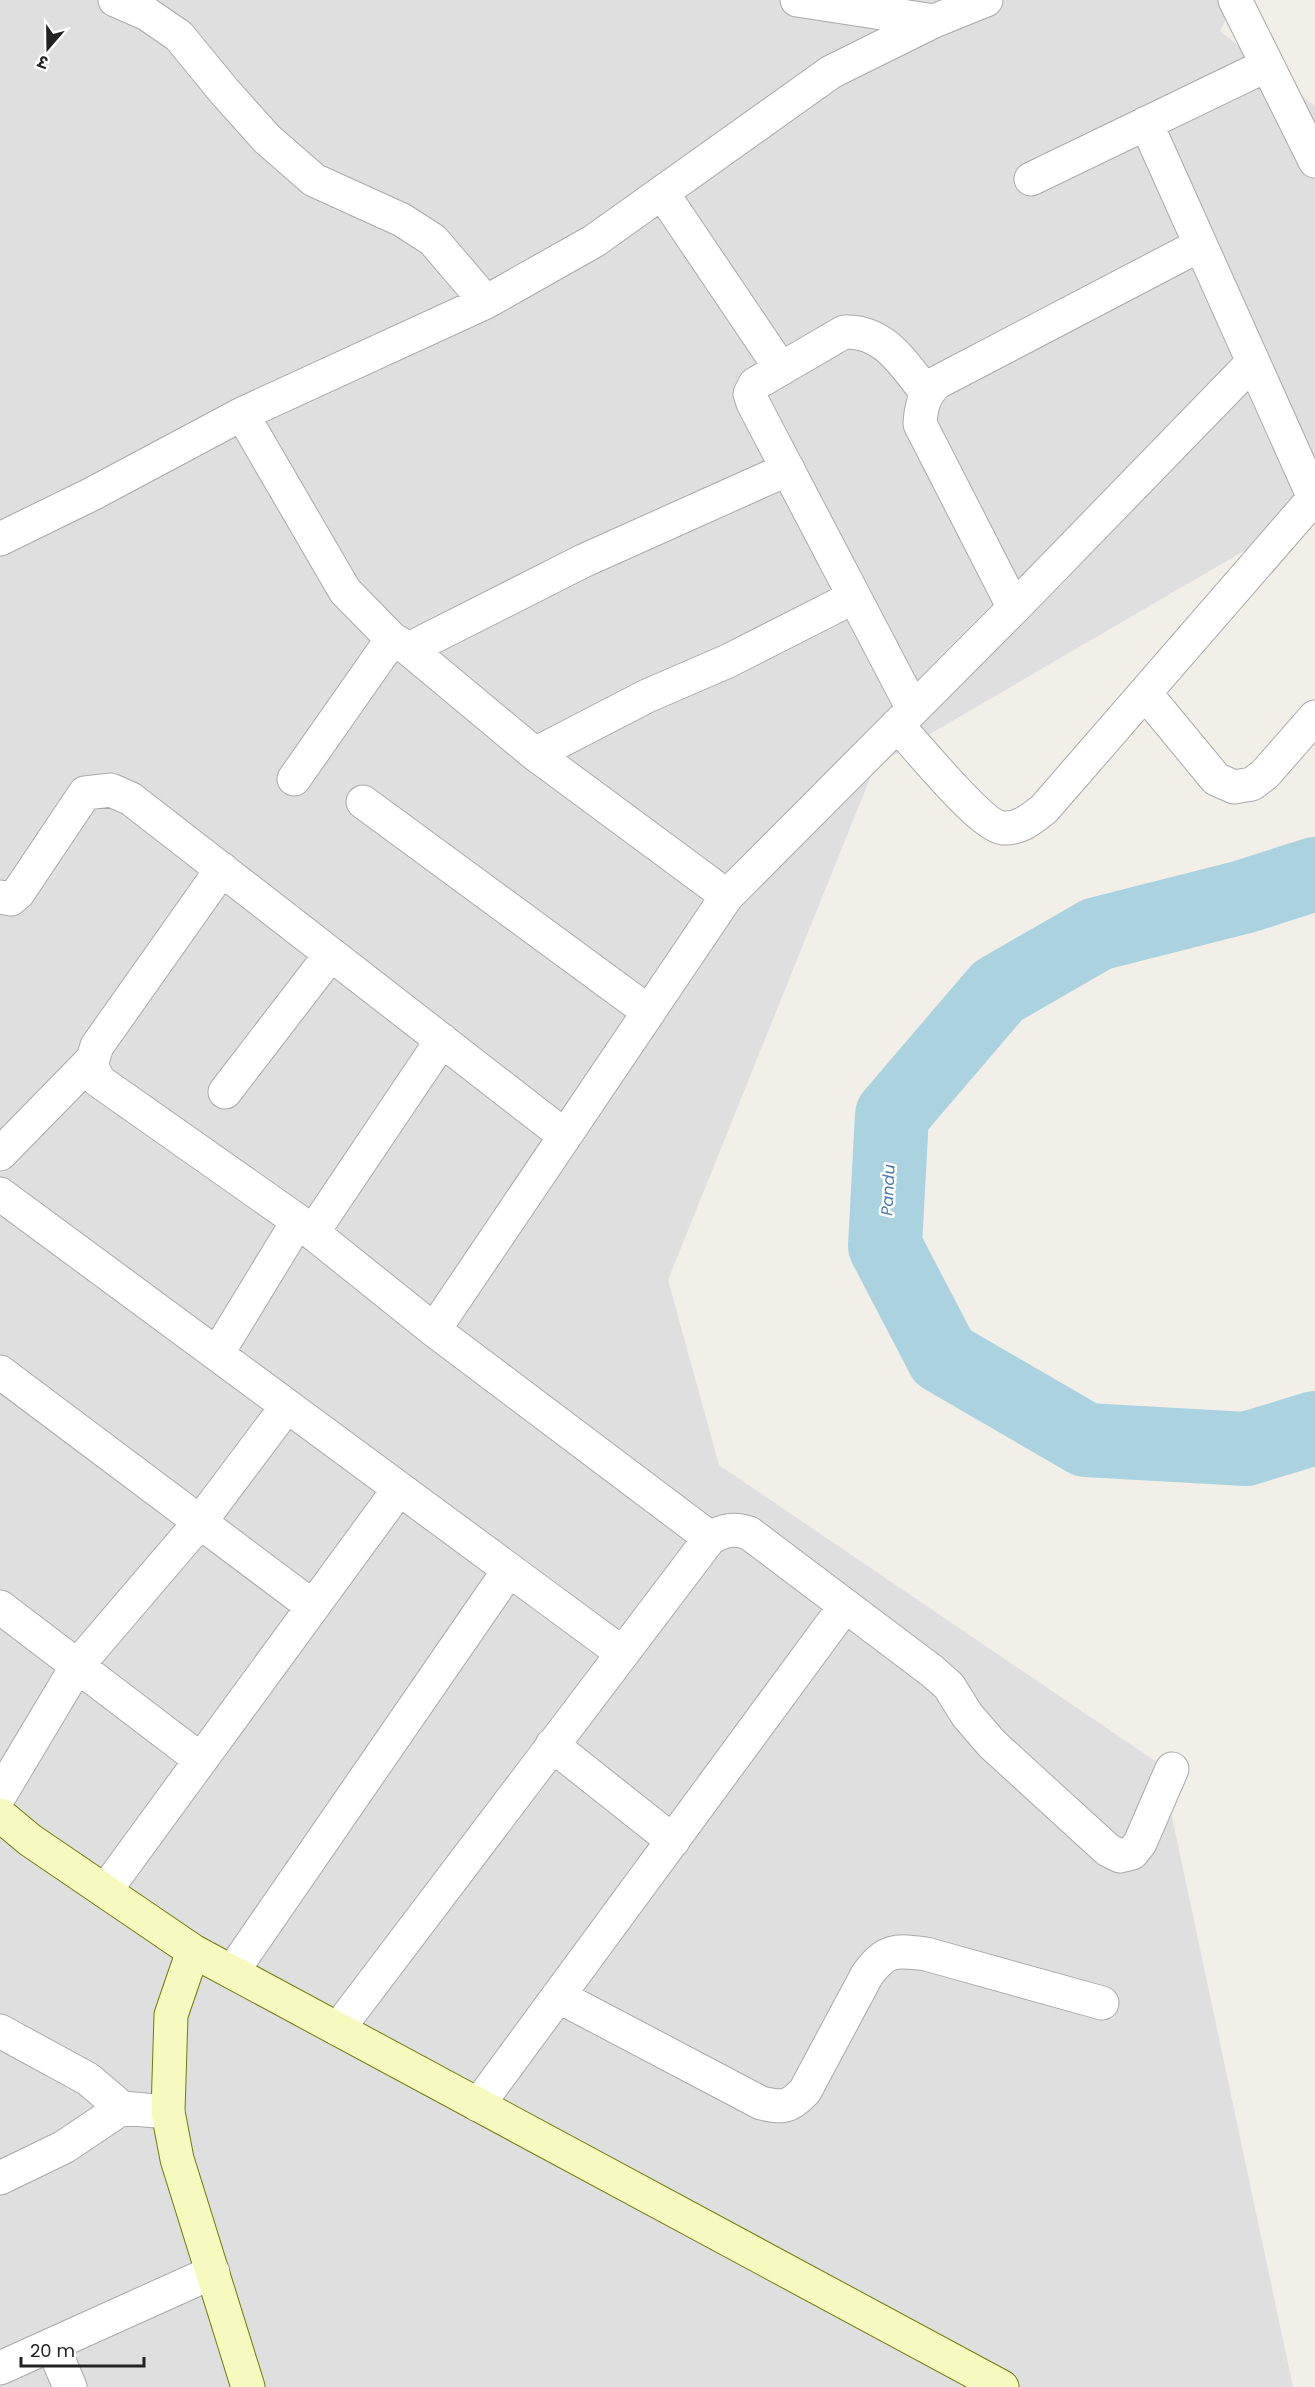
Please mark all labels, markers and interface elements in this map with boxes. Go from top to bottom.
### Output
north arrow [18,18,78,78]
text: उ [34,49,52,74]
water label: Pandu [875,1164,901,1216]
scale bar [21,2330,144,2368]
text: 20 m [30,2338,75,2363]

